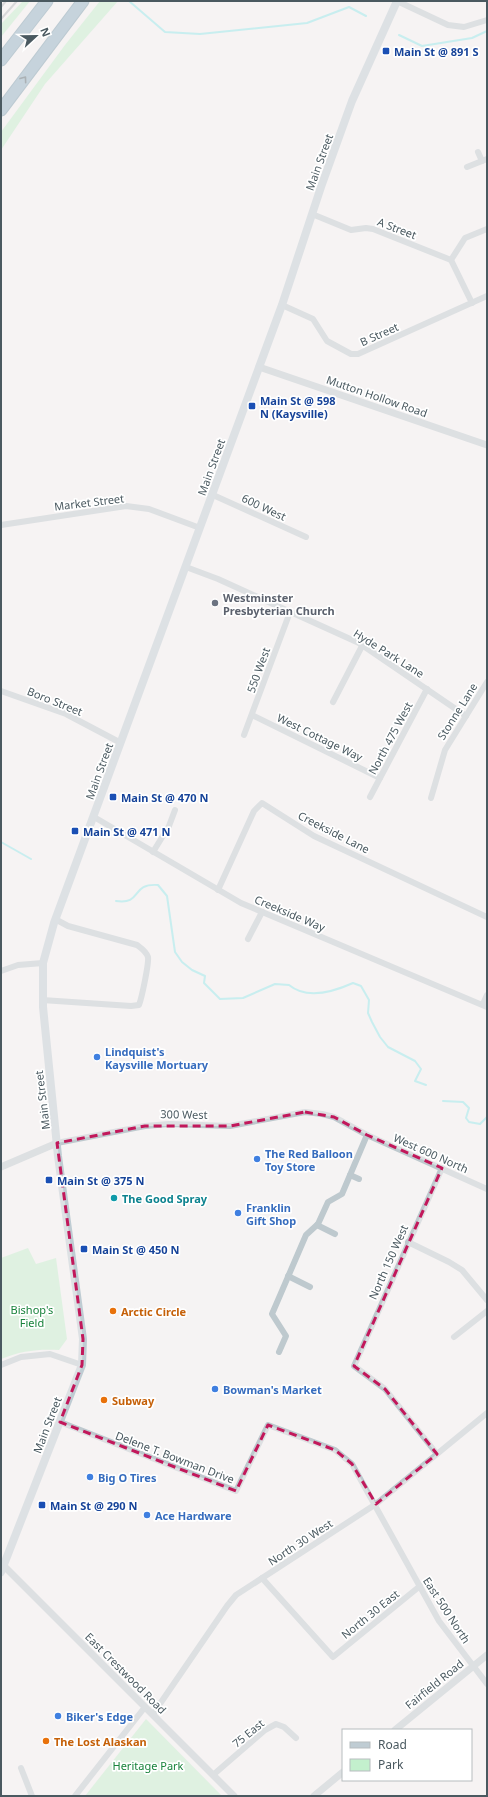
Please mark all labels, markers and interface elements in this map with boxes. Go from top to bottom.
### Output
north arrow [16,16,56,56]
text: N [37,25,54,39]
place label: Main St @ 891 S [394,44,479,59]
marker: Main St @ 891 S [381,46,391,56]
one-way arrow [19,76,27,83]
street label: Main Street [302,132,336,192]
street label: A Street [375,214,419,242]
street label: B Street [357,319,401,349]
street label: Mutton Hollow Road [324,372,430,420]
place label: Main St @ 598 N (Kaysville) [260,393,336,421]
marker: Main St @ 598 N (Kaysville) [247,401,257,411]
street label: Main Street [194,437,228,497]
street label: Market Street [53,490,125,514]
street label: 600 West [239,490,289,524]
place label: Westminster Presbyterian Church [223,590,335,618]
marker: Westminster Presbyterian Church [210,598,220,608]
street label: Hyde Park Lane [351,625,427,681]
street label: 550 West [243,645,273,695]
street label: Stonne Lane [434,680,480,742]
street label: Boro Street [25,683,85,719]
street label: North 475 West [365,699,415,777]
street label: West Cottage Way [275,710,366,764]
street label: Main Street [82,741,116,801]
place label: Main St @ 470 N [121,790,208,805]
marker: Main St @ 470 N [108,792,118,802]
street label: Creekside Lane [296,808,372,856]
place label: Main St @ 471 N [83,824,170,839]
marker: Main St @ 471 N [70,826,80,836]
street label: Creekside Way [252,891,328,935]
place label: Lindquist's Kaysville Mortuary [105,1044,209,1072]
marker: Lindquist's Kaysville Mortuary [92,1052,102,1062]
street label: Main Street [31,1070,53,1130]
street label: 300 West [160,1106,208,1122]
street label: West 600 North [391,1130,471,1176]
place label: The Red Balloon Toy Store [265,1146,353,1174]
marker: The Red Balloon Toy Store [252,1154,262,1164]
place label: Main St @ 375 N [57,1173,144,1188]
marker: Main St @ 375 N [44,1175,54,1185]
place label: The Good Spray [122,1191,208,1206]
marker: The Good Spray [109,1193,119,1203]
place label: Franklin Gift Shop [246,1200,296,1228]
marker: Franklin Gift Shop [233,1208,243,1218]
street label: North 150 West [365,1222,411,1302]
place label: Main St @ 450 N [92,1242,179,1257]
marker: Main St @ 450 N [79,1244,89,1254]
park label: Bishop's Field [11,1302,53,1330]
place label: Arctic Circle [121,1304,187,1319]
marker: Arctic Circle [108,1306,118,1316]
place label: Bowman's Market [223,1382,322,1397]
marker: Bowman's Market [210,1384,220,1394]
place label: Subway [112,1393,155,1408]
street label: Main Street [29,1395,65,1455]
marker: Subway [99,1395,109,1405]
street label: Delene T. Bowman Drive [114,1427,236,1487]
place label: Big O Tires [98,1470,157,1485]
marker: Big O Tires [85,1472,95,1482]
place label: Main St @ 290 N [50,1498,137,1513]
marker: Main St @ 290 N [37,1500,47,1510]
place label: Ace Hardware [155,1508,232,1523]
marker: Ace Hardware [142,1510,152,1520]
street label: North 30 West [265,1516,335,1568]
street label: East 500 North [420,1574,474,1646]
street label: North 30 East [338,1586,402,1642]
street label: East Crestwood Road [82,1629,170,1717]
street label: Fairfield Road [402,1656,466,1712]
place label: Biker's Edge [66,1709,133,1724]
marker: Biker's Edge [53,1711,63,1721]
street label: 75 East [229,1716,267,1750]
legend [342,1729,472,1781]
place label: The Lost Alaskan [54,1734,147,1749]
marker: The Lost Alaskan [41,1736,51,1746]
text: Road [378,1736,407,1753]
text: Park [378,1756,404,1773]
park label: Heritage Park [113,1758,184,1773]

